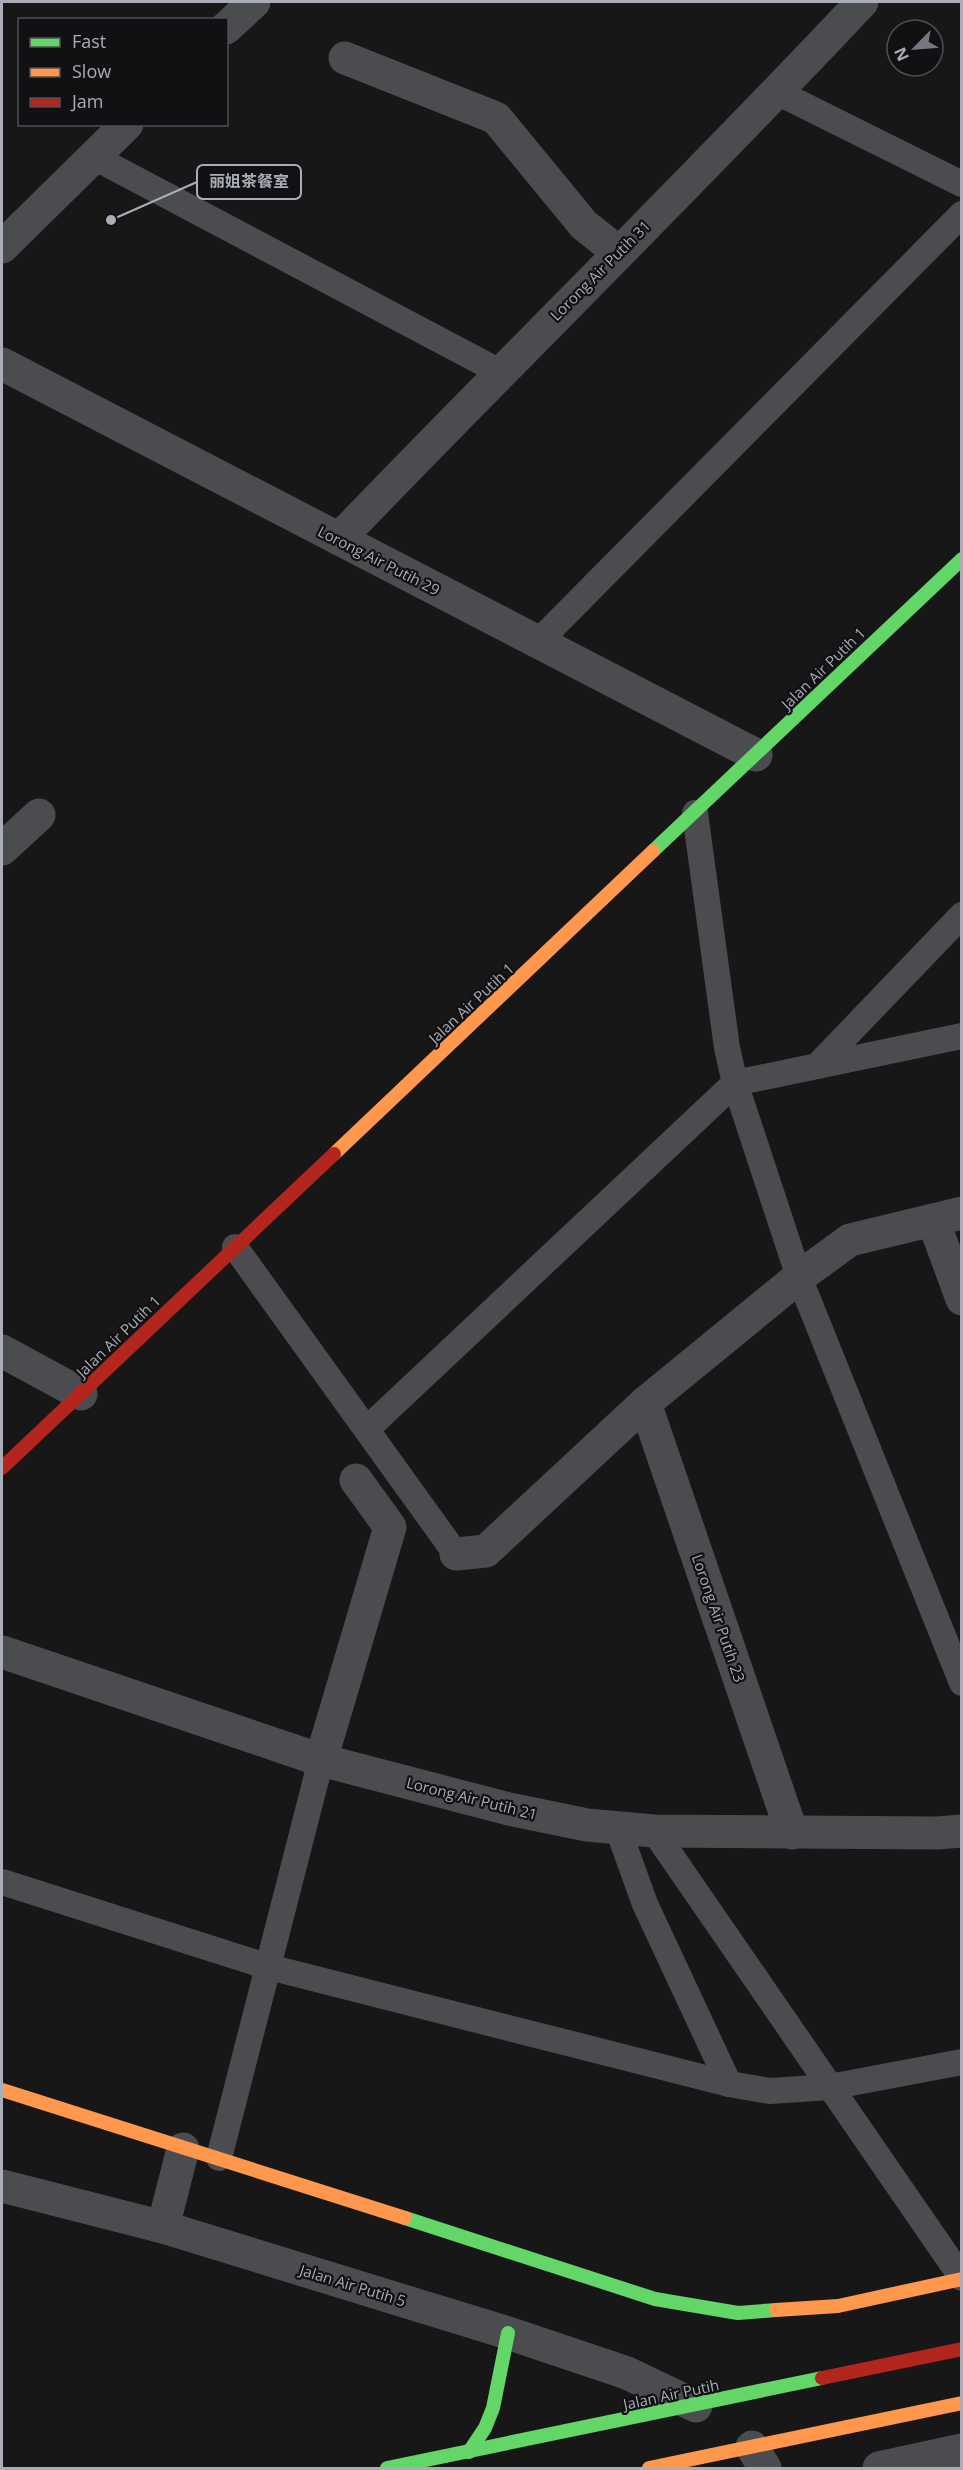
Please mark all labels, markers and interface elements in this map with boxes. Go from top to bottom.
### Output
legend [18,18,228,126]
north arrow [885,18,945,78]
text: Fast [72,29,106,53]
text: N [889,44,914,65]
text: Slow [72,59,111,83]
text: Jam [70,89,104,113]
callout: 丽姐茶餐室 [197,165,301,199]
text: 丽姐茶餐室 [209,170,289,192]
street label: Lorong Air Putih 31 [545,215,655,325]
street label: Lorong Air Putih 29 [315,521,443,599]
street label: Jalan Air Putih 1 [775,623,869,715]
street label: Jalan Air Putih 1 [423,958,518,1049]
street label: Jalan Air Putih 1 [70,1291,164,1383]
street label: Lorong Air Putih 23 [688,1551,750,1685]
street label: Lorong Air Putih 21 [404,1772,540,1824]
street label: Jalan Air Putih 5 [296,2259,408,2311]
street label: Jalan Air Putih [619,2374,721,2414]

